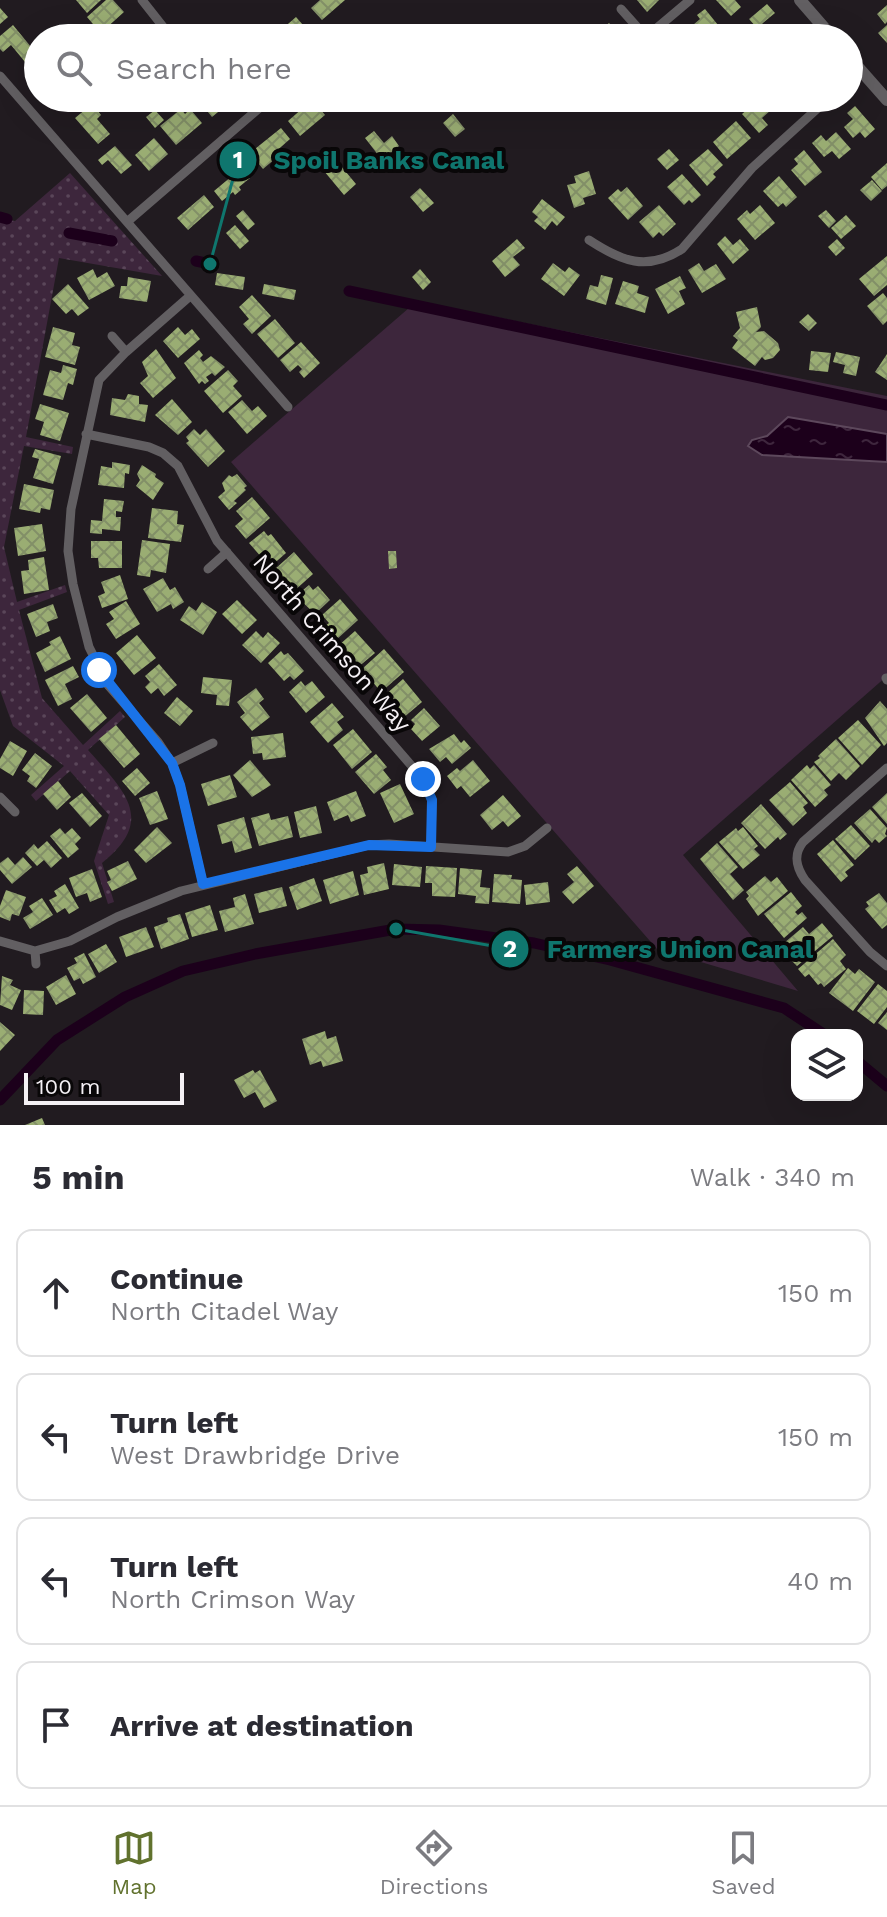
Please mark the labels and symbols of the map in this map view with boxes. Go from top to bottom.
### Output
callout: Spoil Banks Canal [218,135,521,185]
text: Spoil Banks Canal [274,145,505,175]
text: 1 [233,146,243,174]
street label: North Crimson Way [247,548,417,738]
route start [81,652,117,688]
route end [405,761,441,797]
callout: Farmers Union Canal [490,924,829,974]
text: Farmers Union Canal [547,934,814,964]
text: 2 [503,935,517,963]
scale bar [24,1069,184,1105]

